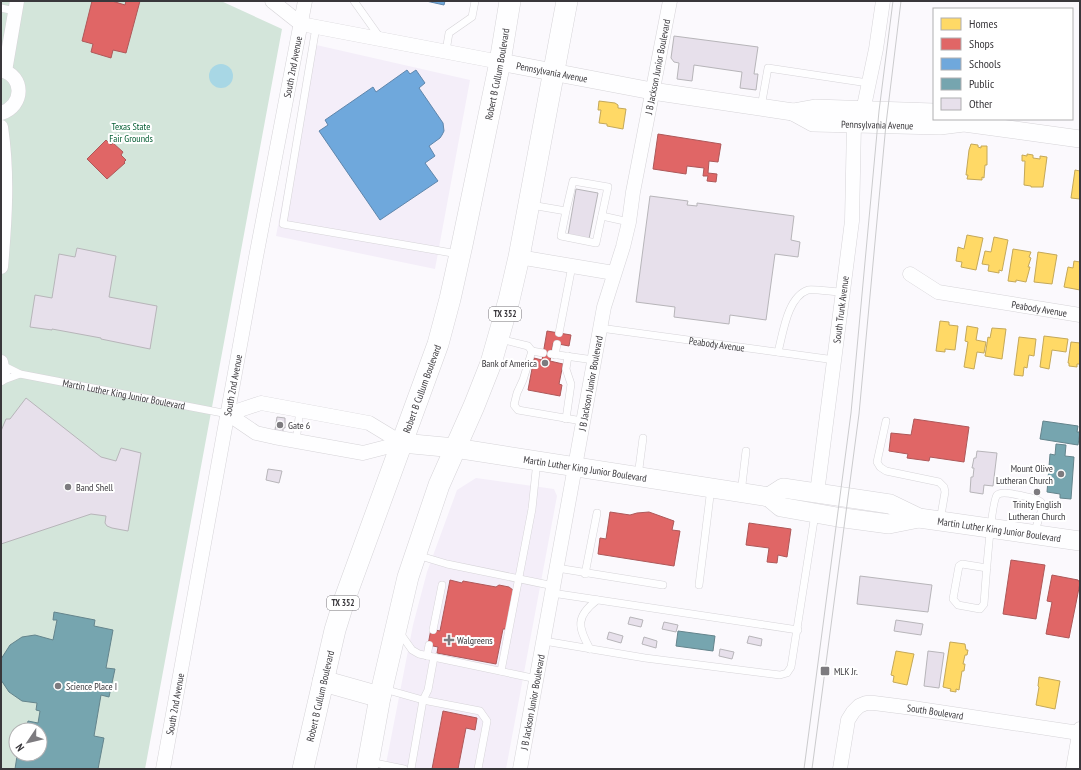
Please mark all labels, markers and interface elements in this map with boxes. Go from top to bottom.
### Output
legend [933,8,1073,120]
text: Homes [969,16,997,31]
street label: J B Jackson Junior Boulevard [642,18,673,117]
street label: Robert B Cullum Boulevard [482,27,512,121]
street label: South 2nd Avenue [281,35,305,99]
text: Shops [969,36,994,51]
text: Schools [969,56,1001,71]
street label: Pennsylvania Avenue [515,59,589,86]
text: Public [969,76,995,91]
text: Other [969,96,993,111]
street label: Pennsylvania Avenue [841,118,913,132]
park label: Texas State Fair Grounds [109,120,153,145]
street label: South Trunk Avenue [830,275,852,344]
street label: Peabody Avenue [1011,298,1068,320]
road number: TX 352 [489,307,521,321]
street label: Peabody Avenue [688,334,746,355]
street label: J B Jackson Junior Boulevard [575,335,606,433]
street label: Robert B Cullum Boulevard [400,343,444,435]
street label: South 2nd Avenue [221,353,245,417]
place label: Bank of America [482,357,537,370]
marker: Bank of America [540,358,550,368]
street label: Martin Luther King Junior Boulevard [62,376,186,413]
place label: Gate 6 [288,419,311,432]
marker: Gate 6 [275,420,285,430]
street label: Martin Luther King Junior Boulevard [523,453,648,485]
place label: Mount Olive Lutheran Church [996,462,1053,487]
marker: Mount Olive Lutheran Church [1056,469,1066,479]
place label: Band Shell [76,481,114,494]
marker: Band Shell [63,482,73,492]
marker: Trinity English Lutheran Church [1032,487,1042,497]
place label: Trinity English Lutheran Church [1009,498,1065,523]
street label: Martin Luther King Junior Boulevard [937,515,1062,545]
road number: TX 352 [327,596,359,610]
place label: Walgreens [457,634,493,647]
marker: Walgreens [444,635,454,645]
street label: Robert B Cullum Boulevard [304,649,337,743]
street label: J B Jackson Junior Boulevard [517,653,548,752]
marker: MLK Jr. [819,665,831,677]
place label: MLK Jr. [834,665,858,678]
street label: South 2nd Avenue [163,672,187,736]
place label: Science Place I [66,680,117,693]
marker: Science Place I [53,681,63,691]
street label: South Boulevard [906,701,964,723]
north arrow [8,722,48,762]
text: N [12,741,27,754]

